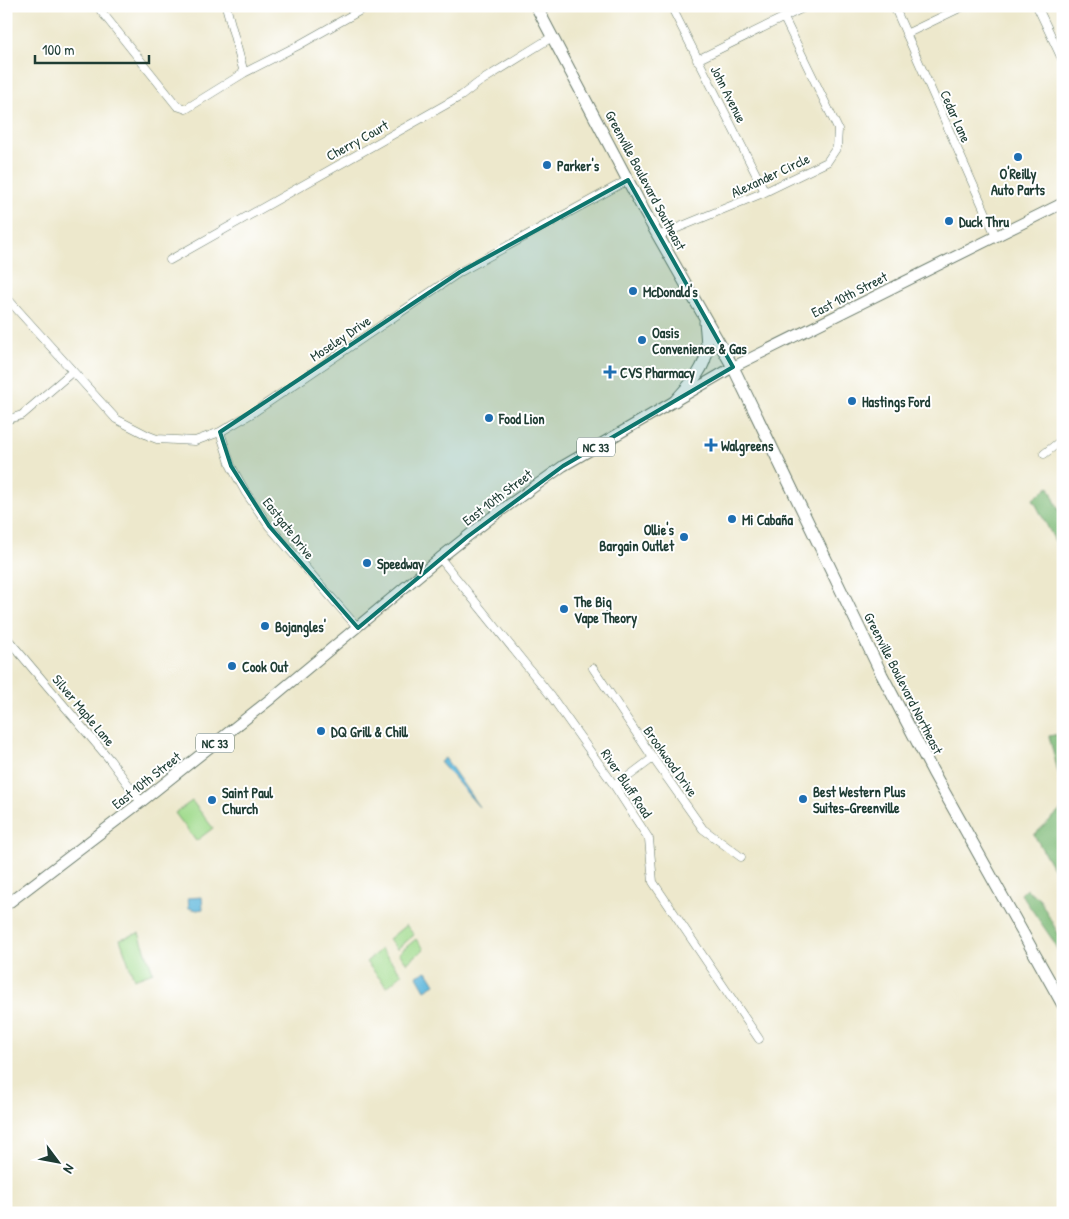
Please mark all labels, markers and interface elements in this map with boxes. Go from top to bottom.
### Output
scale bar [35,32,149,64]
text: 100 m [42,39,75,60]
street label: John Avenue [707,62,752,126]
street label: Cedar Lane [936,87,976,146]
street label: Greenville Boulevard Southeast [601,107,691,253]
street label: Cherry Court [323,115,392,166]
street label: Alexander Circle [728,148,813,202]
marker: O'Reilly Auto Parts [1012,151,1024,163]
place label: Parker's [557,156,600,175]
marker: Parker's [541,159,553,171]
place label: O'Reilly Auto Parts [991,164,1046,199]
place label: Duck Thru [959,212,1010,231]
marker: Duck Thru [943,215,955,227]
street label: East 10th Street [808,267,890,321]
place label: McDonald's [643,282,698,301]
marker: McDonald's [627,285,639,297]
street label: Moseley Drive [306,310,375,366]
place label: Oasis Convenience & Gas [652,323,747,358]
marker: Oasis Convenience & Gas [636,334,648,346]
place label: CVS Pharmacy [620,363,695,384]
marker: CVS Pharmacy [604,366,616,378]
place label: Hastings Ford [862,392,931,413]
marker: Hastings Ford [846,395,858,407]
place label: Food Lion [498,409,545,428]
marker: Food Lion [483,412,495,424]
place label: Walgreens [721,436,774,457]
road number: NC 33 [577,438,615,457]
marker: Walgreens [705,439,717,451]
street label: East 10th Street [458,464,536,530]
street label: Eastgate Drive [258,493,319,564]
place label: Mi Cabaña [742,510,793,529]
marker: Mi Cabaña [726,513,738,525]
place label: Ollie's Bargain Outlet [599,520,675,557]
marker: Ollie's Bargain Outlet [678,531,690,543]
place label: Speedway [377,554,424,575]
marker: Speedway [361,557,373,569]
place label: The Big Vape Theory [573,592,637,629]
marker: The Big Vape Theory [558,603,570,615]
street label: Greenville Boulevard Northeast [860,609,948,757]
place label: Bojangles' [275,617,326,638]
marker: Bojangles' [259,620,271,632]
place label: Cook Out [242,657,289,676]
marker: Cook Out [226,660,238,672]
street label: Silver Maple Lane [48,670,120,751]
place label: DQ Grill & Chill [331,722,409,741]
street label: Brookwood Drive [640,722,703,801]
marker: DQ Grill & Chill [315,725,327,737]
road number: NC 33 [196,734,234,752]
street label: River Bluff Road [597,745,657,822]
street label: East 10th Street [107,747,185,813]
place label: Best Western Plus Suites-Greenville [813,782,906,817]
place label: Saint Paul Church [222,783,273,818]
marker: Best Western Plus Suites-Greenville [797,793,809,805]
marker: Saint Paul Church [206,794,218,806]
north arrow [32,1136,82,1186]
text: N [59,1161,79,1178]

